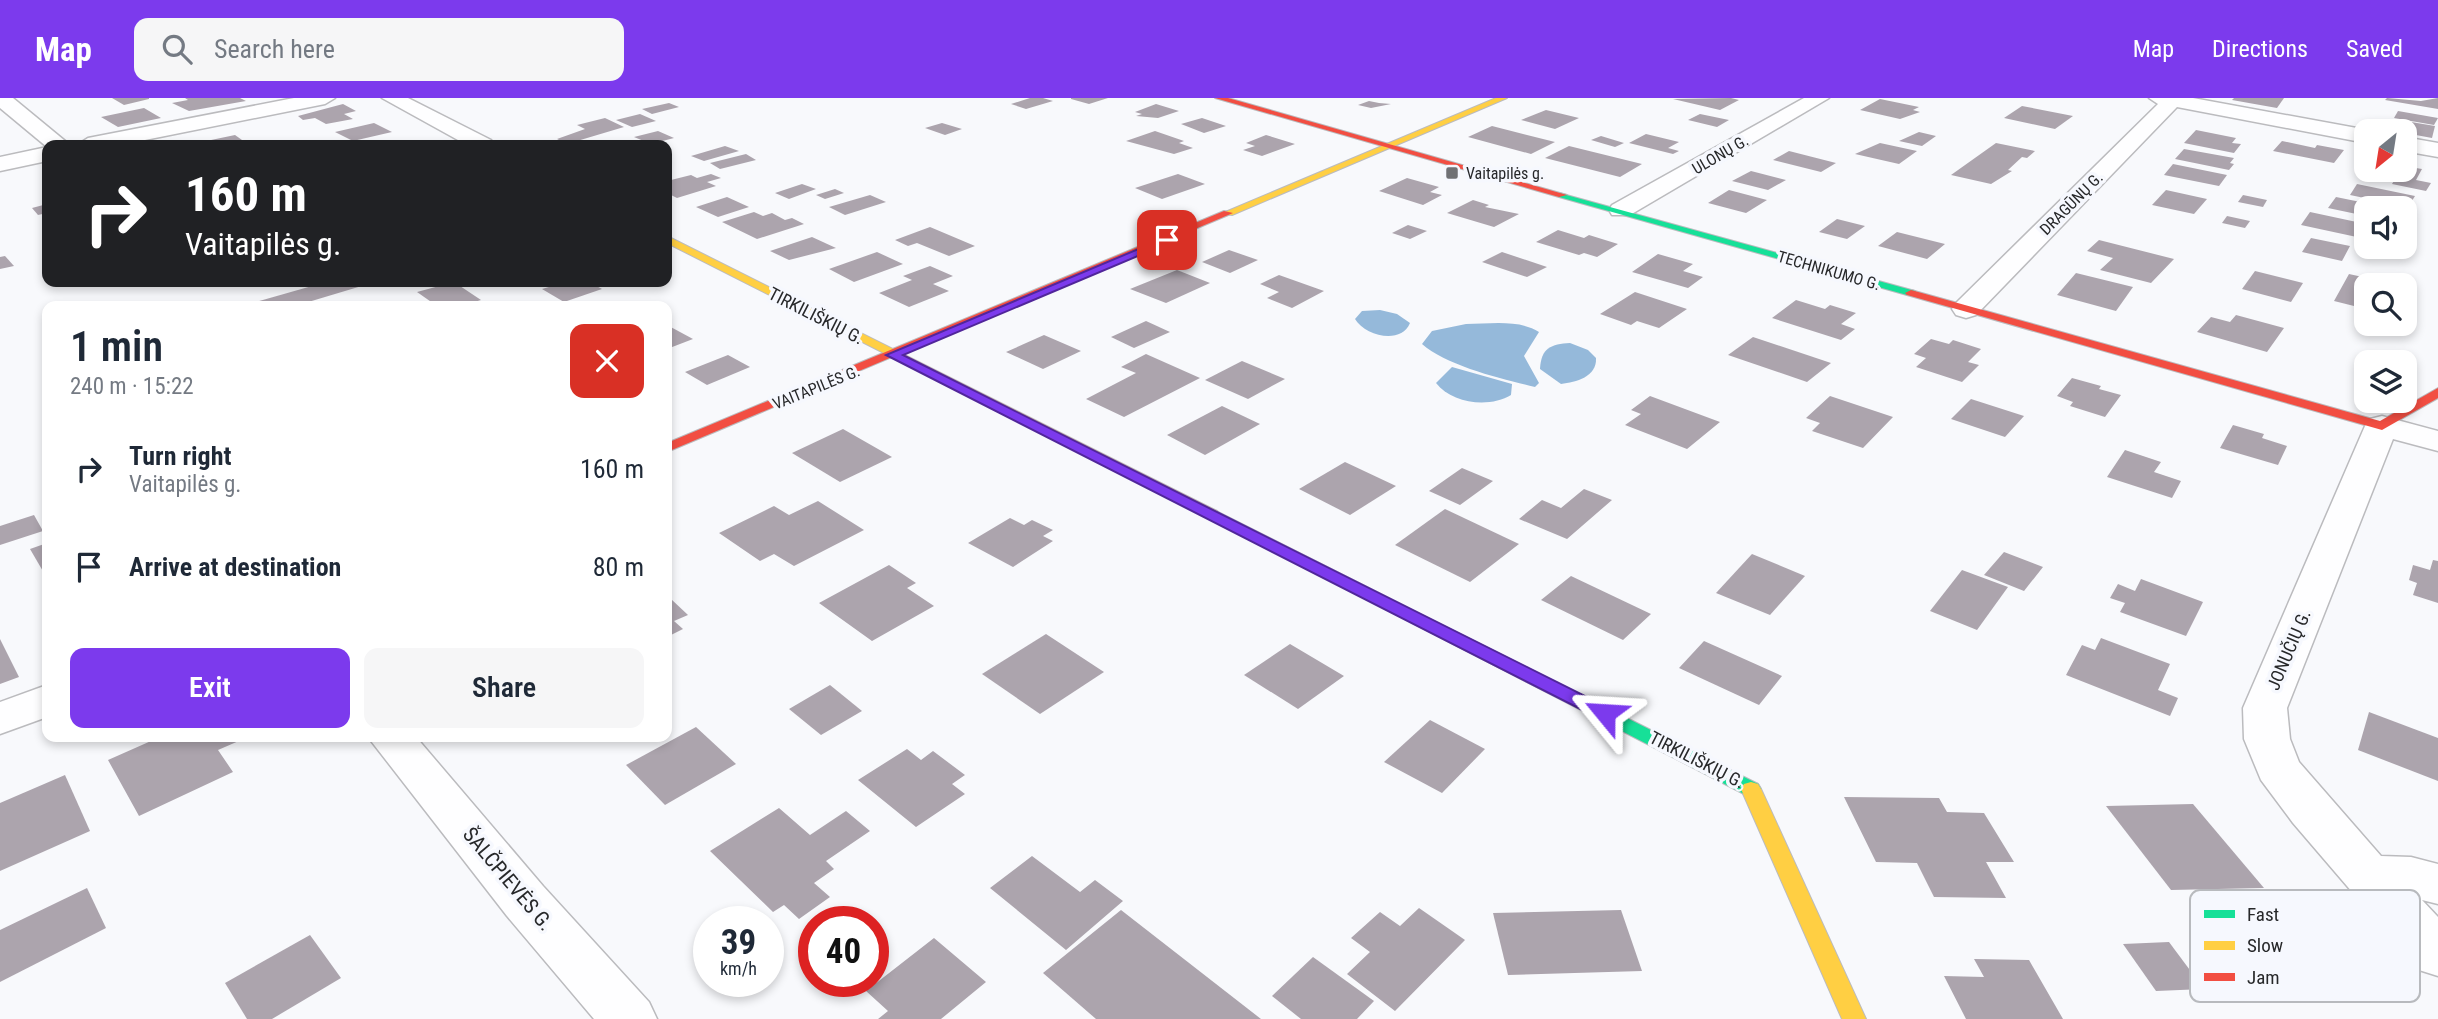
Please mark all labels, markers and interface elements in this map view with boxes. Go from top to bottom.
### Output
search box [134,18,624,81]
text: Map [35,30,92,69]
icon: search [158,30,196,68]
text: Search here [214,34,335,64]
text: Map [2133,35,2174,63]
text: Directions [2212,35,2308,63]
text: Saved [2346,35,2403,63]
north arrow [2354,119,2417,182]
map controls [2354,119,2417,413]
street label: ULONŲ G. [1689,131,1752,178]
place label: Vaitapilės g. [1466,164,1544,183]
marker: Vaitapilės g. [1444,165,1460,181]
text: 160 m [185,166,307,223]
icon: right [70,168,161,259]
street label: DRAGŪNŲ G. [2036,168,2107,239]
button: sound [2354,196,2417,259]
pin [1137,210,1197,270]
icon: arrive [1148,221,1186,259]
text: Vaitapilės g. [185,225,341,263]
street label: TECHNIKUMO G. [1775,247,1882,294]
button: search [2354,273,2417,336]
street label: TIRKILIŠKIŲ G. [765,283,867,349]
text: 1 min [70,322,163,371]
button: close [570,324,644,398]
button: layers [2354,350,2417,413]
street label: VAITAPILĖS G. [770,361,863,414]
text: 240 m · 15:22 [70,373,194,400]
text: Turn right [129,441,231,471]
icon: right [70,450,108,488]
text: 160 m [580,454,644,484]
text: Vaitapilės g. [129,471,241,498]
icon: arrive [70,548,108,586]
text: Arrive at destination [129,552,341,582]
text: 80 m [593,552,644,582]
street label: JONUČIŲ G. [2262,607,2315,693]
button: Exit [70,648,350,728]
button: Share [364,648,644,728]
position arrow [1568,676,1642,750]
street label: TIRKILIŠKIŲ G. [1646,727,1748,793]
street label: ŠALČPIEVĖS G. [458,822,558,936]
legend [2190,890,2420,1002]
text: Fast [2247,903,2279,926]
speed limit sign: 40 [798,906,889,997]
text: 39 [721,922,756,963]
text: Slow [2247,934,2283,957]
text: km/h [720,958,757,979]
text: Jam [2247,966,2280,989]

